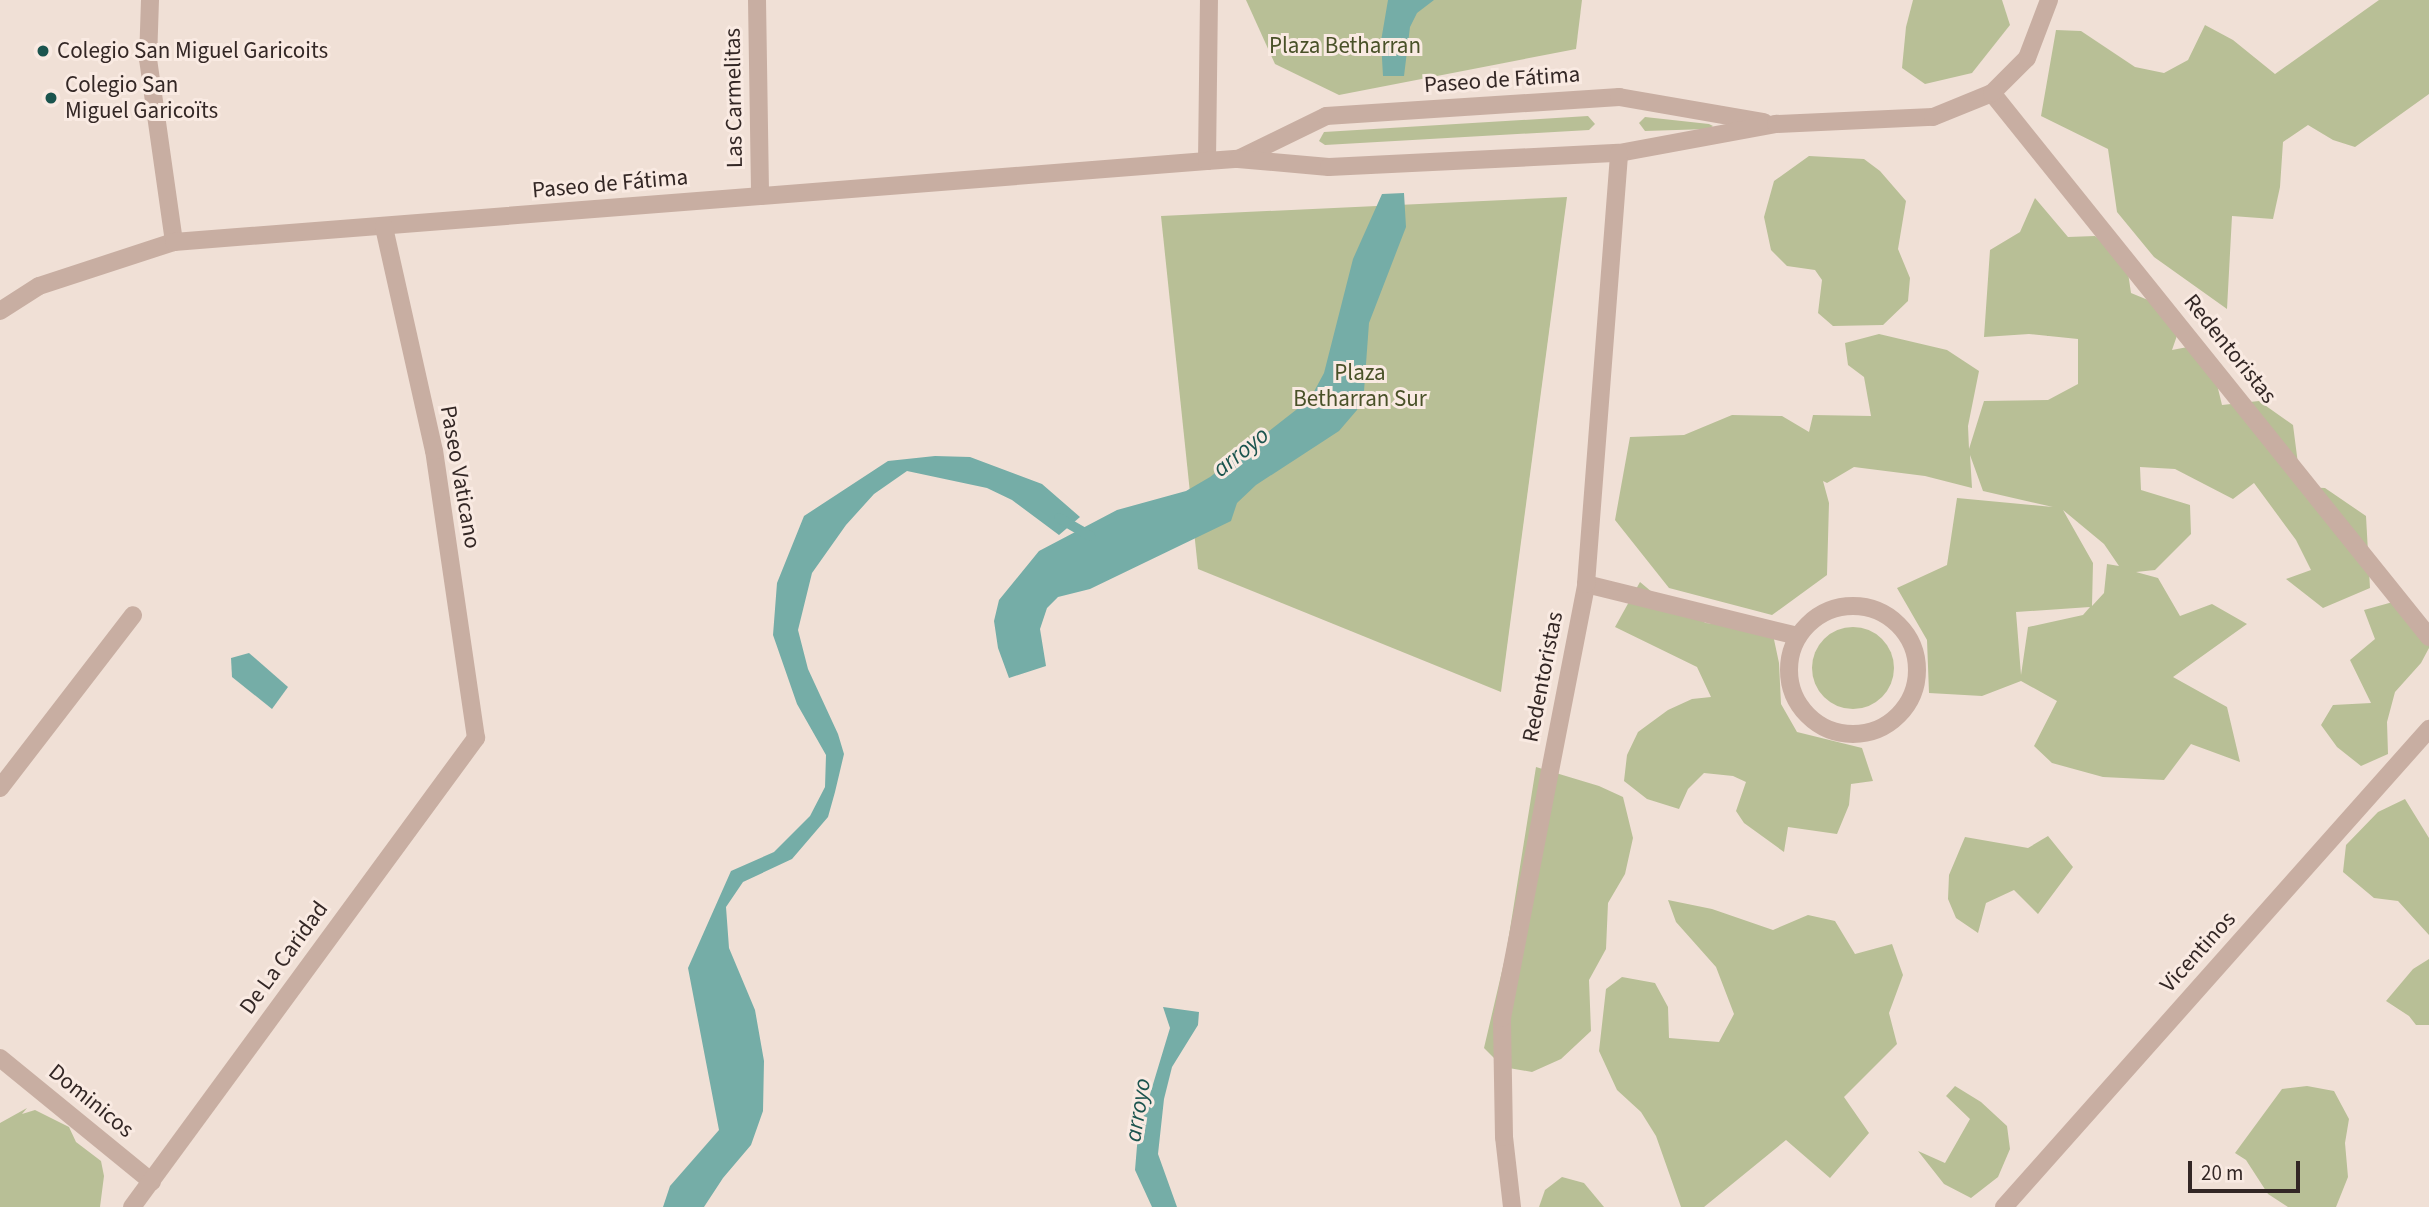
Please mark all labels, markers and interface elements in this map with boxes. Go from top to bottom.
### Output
street label: Las Carmelitas [719,28,749,168]
park label: Plaza Betharran [1269,32,1421,60]
place label: Colegio San Miguel Garicoits [57,37,328,65]
marker: Colegio San Miguel Garicoits [35,43,51,59]
street label: Paseo de Fátima [1423,61,1581,99]
place label: Colegio San Miguel Garicoïts [65,71,218,125]
marker: Colegio San Miguel Garicoïts [43,90,59,106]
street label: Paseo de Fátima [531,163,689,205]
street label: Redentoristas [2178,289,2282,409]
park label: Plaza Betharran Sur [1293,359,1427,413]
street label: Paseo Vaticano [434,403,486,551]
water label: arroyo [1207,421,1275,483]
street label: Redentoristas [1517,609,1569,745]
street label: De La Caridad [234,896,334,1020]
street label: Vicentinos [2154,906,2242,998]
street label: Dominicos [43,1058,139,1144]
water label: arroyo [1119,1076,1157,1144]
scale bar [2191,1148,2303,1192]
text: 20 m [2201,1158,2243,1188]

